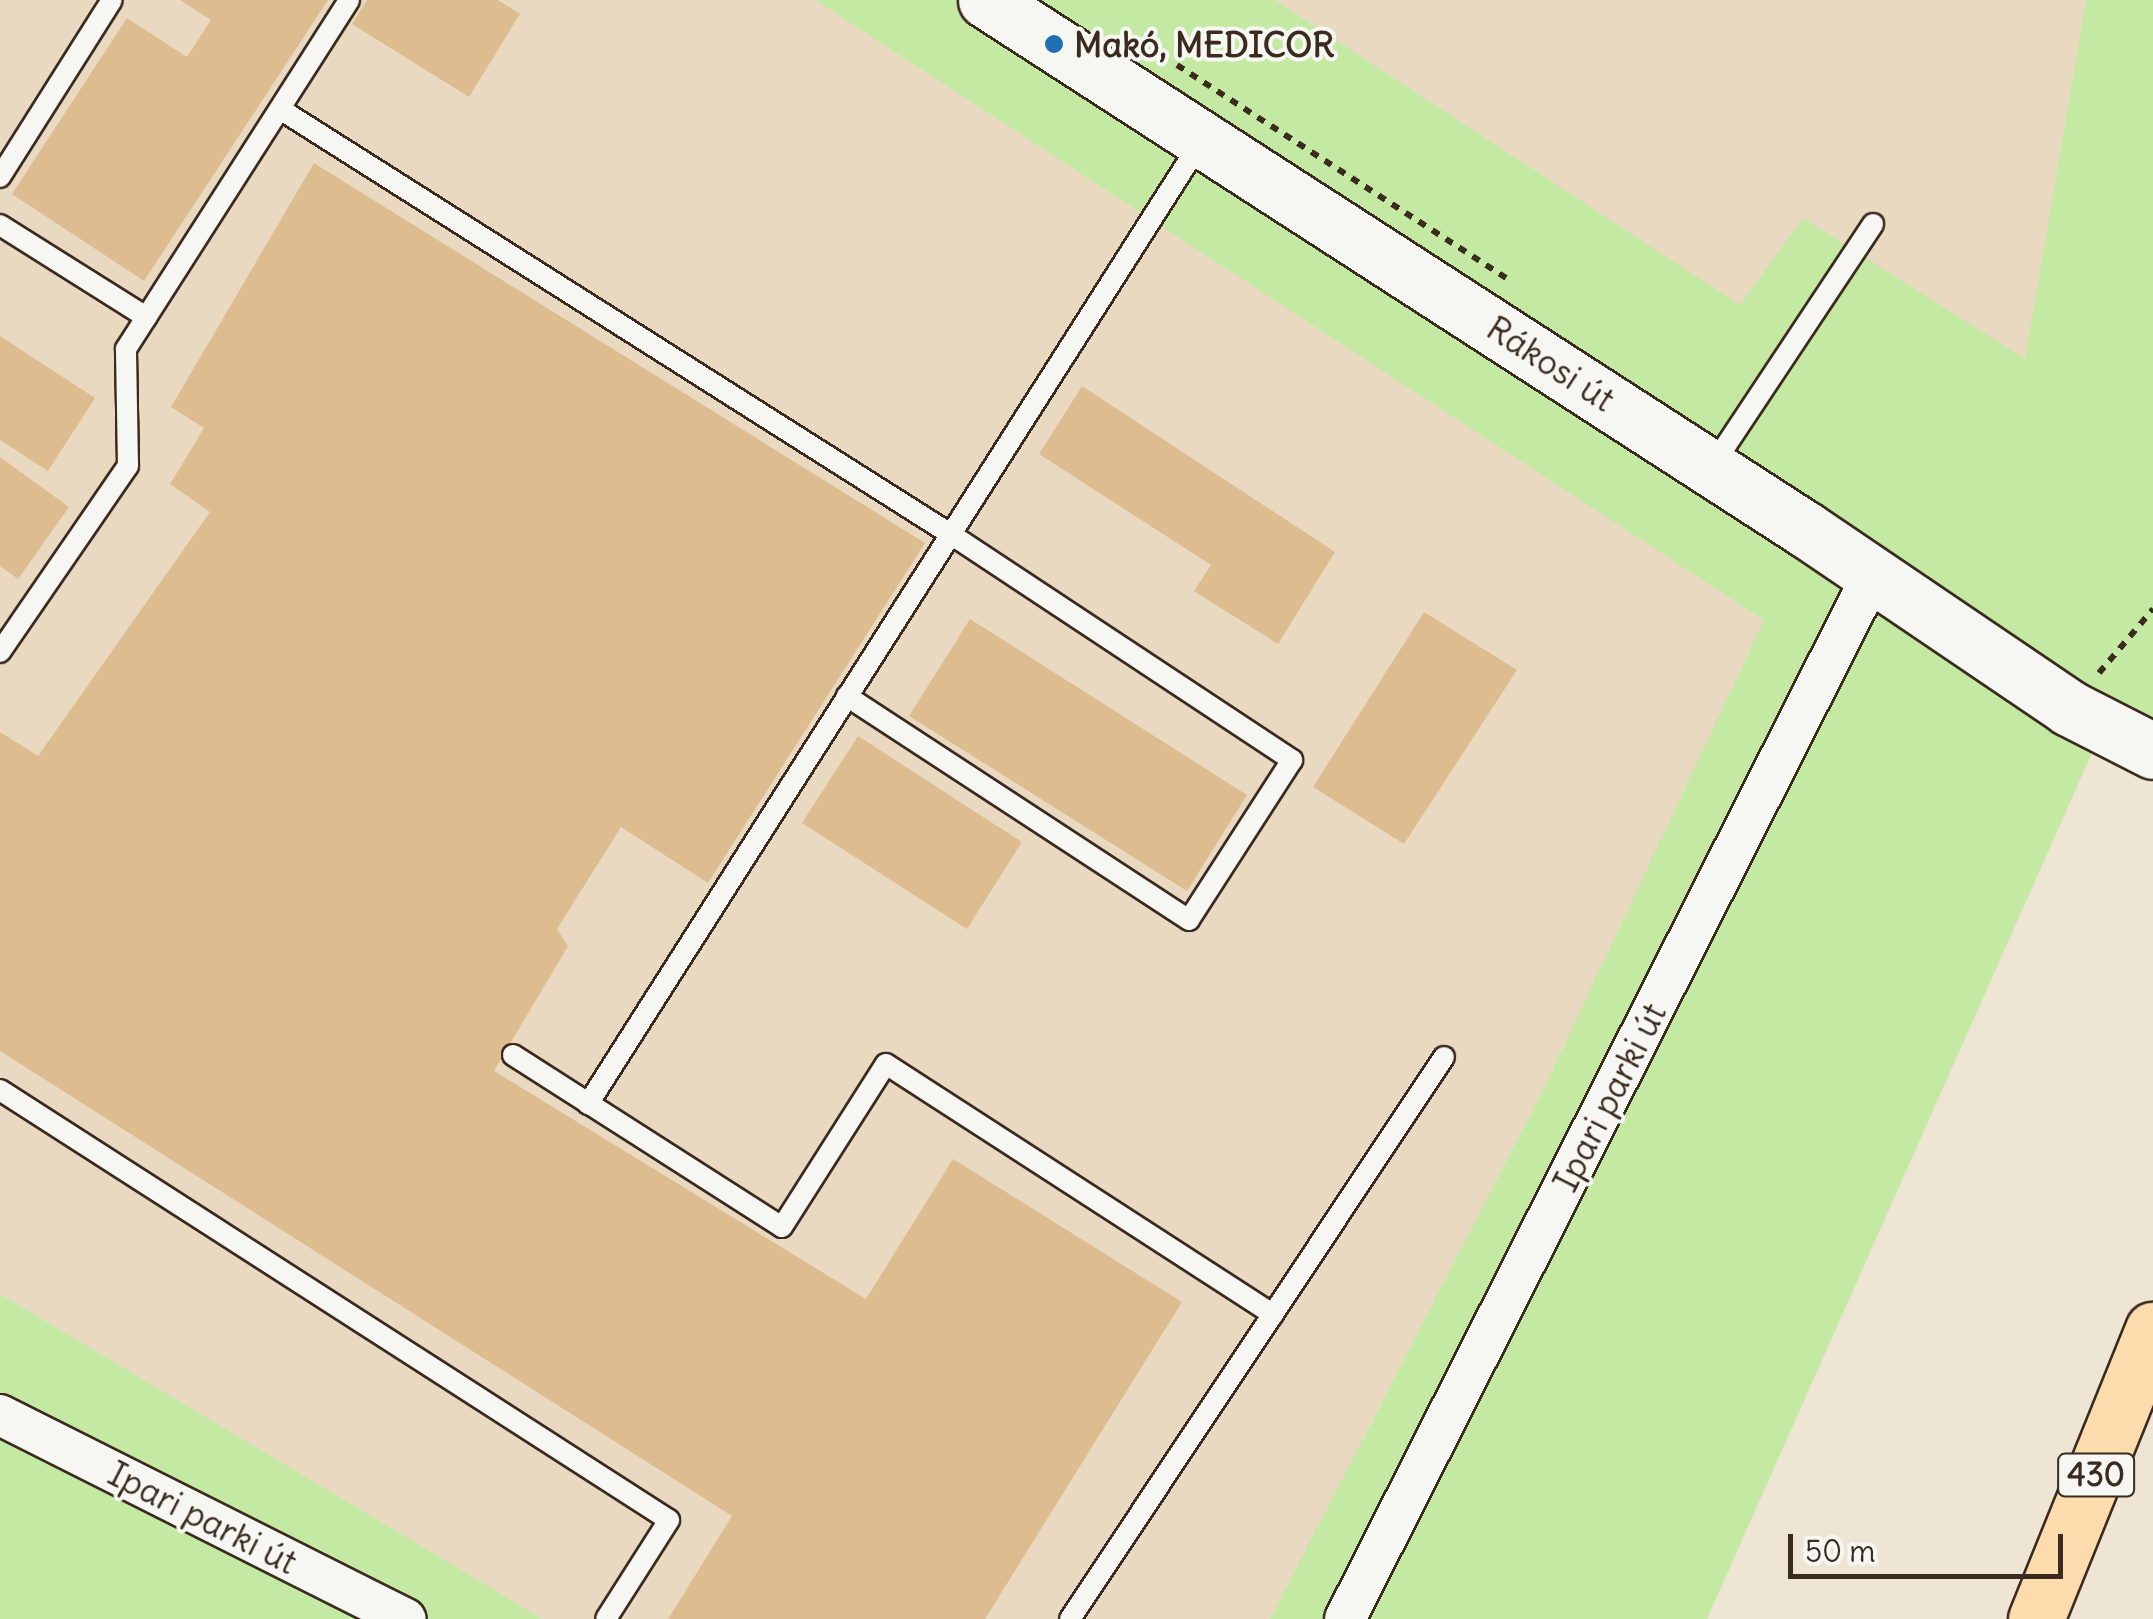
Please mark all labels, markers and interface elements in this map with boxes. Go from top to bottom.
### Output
place label: Makó, MEDICOR [1074,23,1335,65]
marker: Makó, MEDICOR [1043,33,1065,55]
street label: Rákosi út [1479,306,1623,420]
street label: Ipari parki út [1544,996,1674,1198]
road number: 430 [2056,1448,2136,1502]
street label: Ipari parki út [102,1452,304,1582]
scale bar [1793,1514,2068,1576]
text: 50 m [1805,1532,1875,1570]

